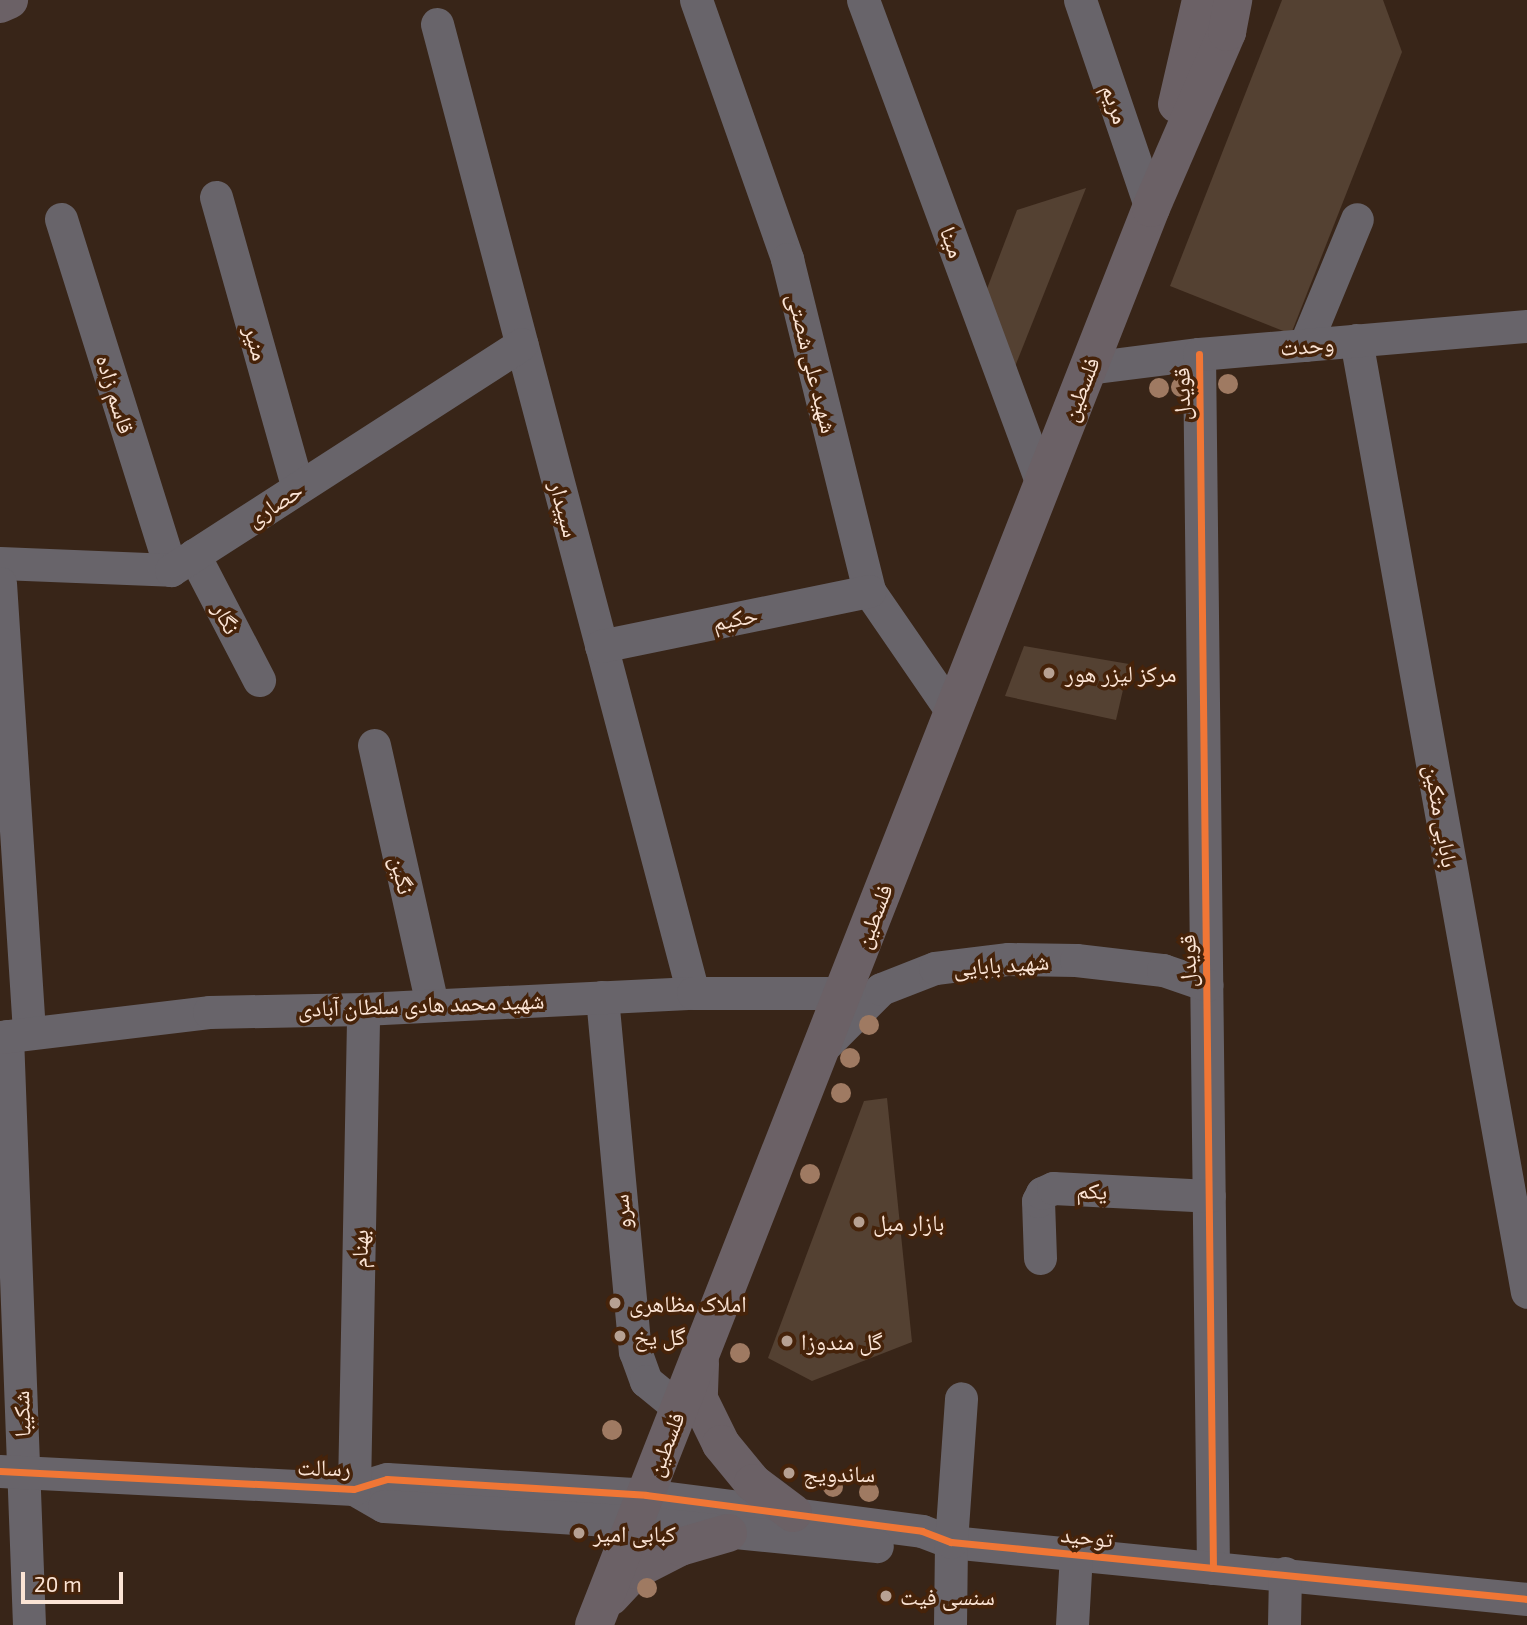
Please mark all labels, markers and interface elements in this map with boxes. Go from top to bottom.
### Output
street label: مریم [1096,81,1136,127]
street label: مینا [935,223,971,261]
street label: شهید علی شصتی [782,290,844,436]
street label: منیر [239,322,275,364]
street label: وحدت [1279,329,1335,361]
street label: قاسم زاده [91,351,141,437]
street label: فلسطین [1055,353,1105,425]
street label: قویدل [1167,367,1195,421]
street label: حصاری [241,476,307,532]
street label: سپیدار [544,478,586,540]
street label: نگار [208,598,246,638]
street label: حکیم [710,600,760,636]
place label: مرکز لیزر هور [1065,659,1177,687]
marker: مرکز لیزر هور [1039,663,1059,683]
street label: بابایی متکین [1419,762,1465,870]
street label: نگین [385,853,421,897]
street label: فلسطین [848,880,898,952]
street label: قویدل [1173,934,1201,988]
street label: شهید بابایی [952,947,1050,981]
street label: شهید محمد هادی سلطان آبادی [297,986,545,1022]
street label: یکم [1076,1175,1108,1205]
street label: سرو [606,1193,636,1231]
place label: بازار مبل [873,1208,944,1236]
marker: بازار مبل [851,1214,867,1230]
street label: بهنام [345,1229,373,1269]
place label: املاک مظاهری [629,1289,747,1317]
marker: املاک مظاهری [607,1295,623,1311]
place label: گل یخ [634,1322,685,1350]
place label: گل مندوزا [801,1327,882,1355]
marker: گل یخ [612,1328,628,1344]
marker: گل مندوزا [779,1333,795,1349]
street label: شکیبا [6,1390,36,1438]
street label: فلسطین [640,1408,690,1480]
street label: رسالت [297,1453,351,1481]
place label: ساندویج [803,1459,875,1487]
marker: ساندویج [781,1465,797,1481]
place label: کبابی امیر [593,1519,676,1547]
street label: توحید [1059,1520,1115,1552]
marker: کبابی امیر [571,1525,587,1541]
scale bar [24,1558,126,1602]
text: 20 m [34,1571,82,1596]
place label: سنسی فیت [900,1582,995,1610]
marker: سنسی فیت [878,1588,894,1604]

